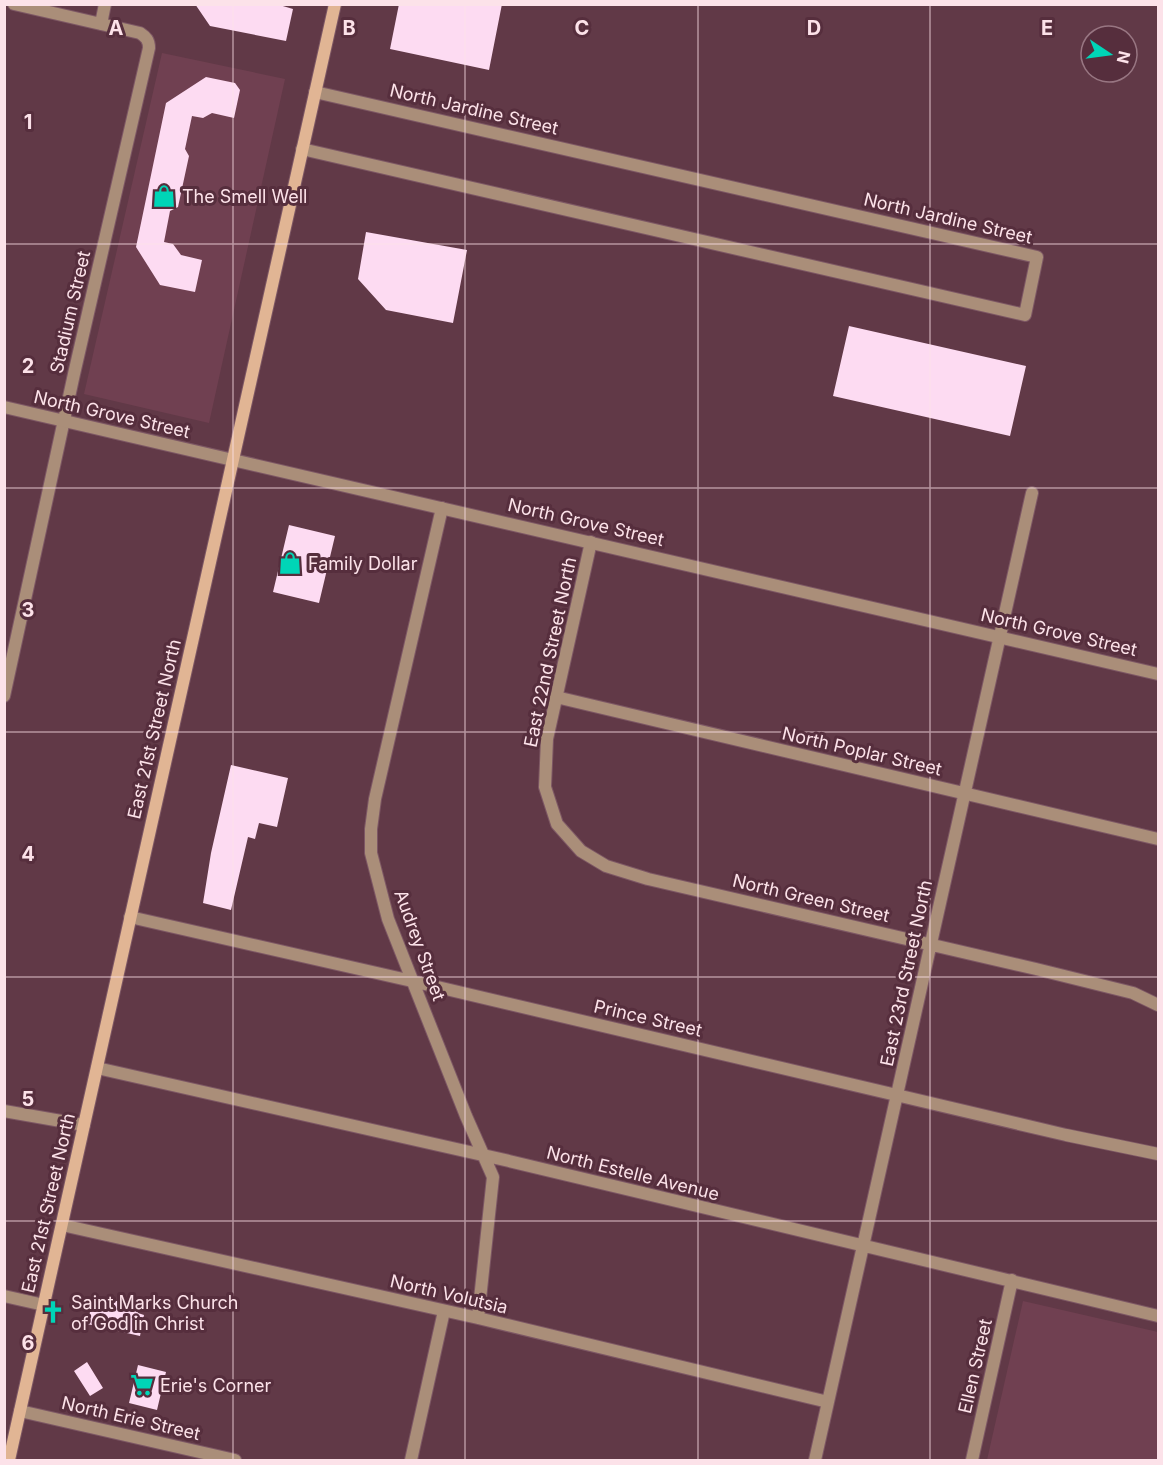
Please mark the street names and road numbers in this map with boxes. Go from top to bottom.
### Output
street label: North Jardine Street [388,79,560,139]
street label: North Jardine Street [862,188,1034,248]
street label: Stadium Street [46,248,94,375]
street label: North Grove Street [32,386,192,442]
street label: North Grove Street [506,494,666,550]
street label: East 22nd Street North [520,555,580,749]
street label: North Grove Street [979,604,1139,660]
street label: East 21st Street North [123,637,185,821]
street label: North Poplar Street [780,722,944,780]
street label: North Green Street [730,870,892,926]
street label: East 23rd Street North [876,878,936,1068]
street label: Audrey Street [390,887,450,1004]
street label: Prince Street [592,995,704,1041]
street label: East 21st Street North [17,1111,79,1295]
street label: North Estelle Avenue [545,1141,721,1205]
street label: North Volutsia [388,1270,510,1318]
street label: Ellen Street [954,1317,996,1415]
street label: North Erie Street [60,1392,202,1444]

